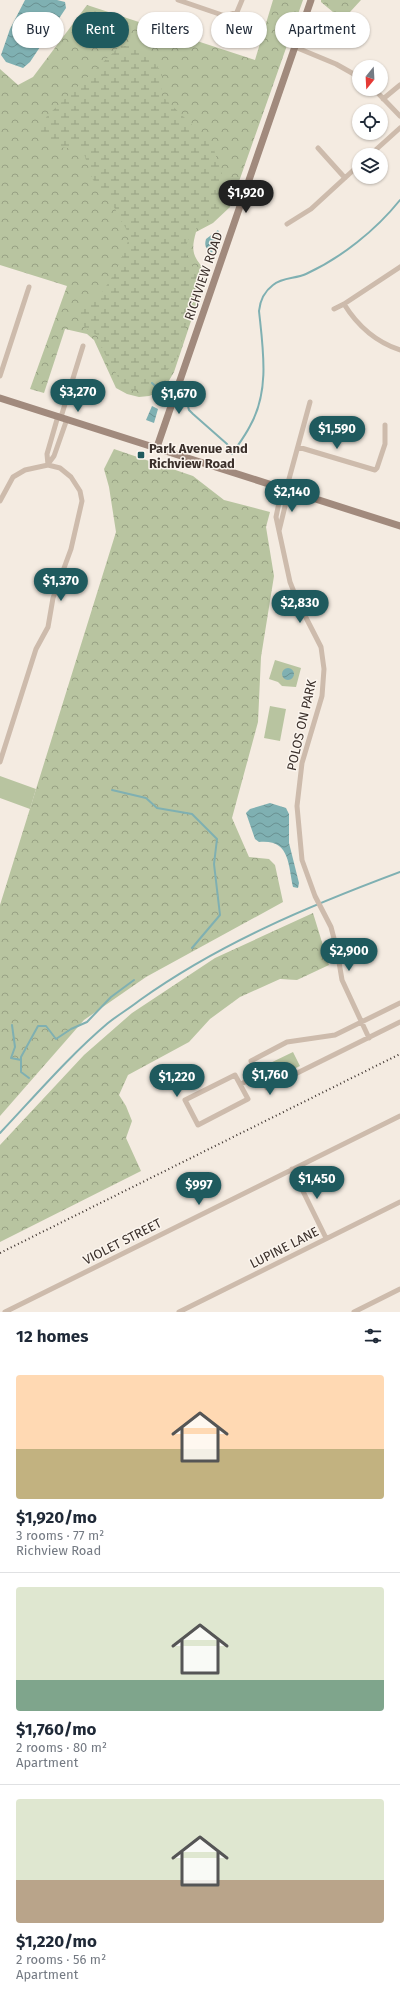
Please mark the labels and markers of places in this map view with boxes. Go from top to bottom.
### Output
pin: $1,920 [213,180,279,214]
pin: $3,270 [45,379,111,413]
pin: $1,670 [146,381,212,415]
pin: $1,590 [304,416,370,450]
place label: Park Avenue and Richview Road [149,441,248,471]
marker: Park Avenue and Richview Road [136,450,146,460]
pin: $2,140 [259,479,325,513]
pin: $1,370 [28,568,94,602]
pin: $2,830 [267,590,333,624]
pin: $2,900 [316,938,382,972]
pin: $1,760 [237,1062,303,1096]
pin: $1,220 [144,1064,210,1098]
pin: $1,450 [284,1166,350,1200]
pin: $997 [175,1172,223,1206]

